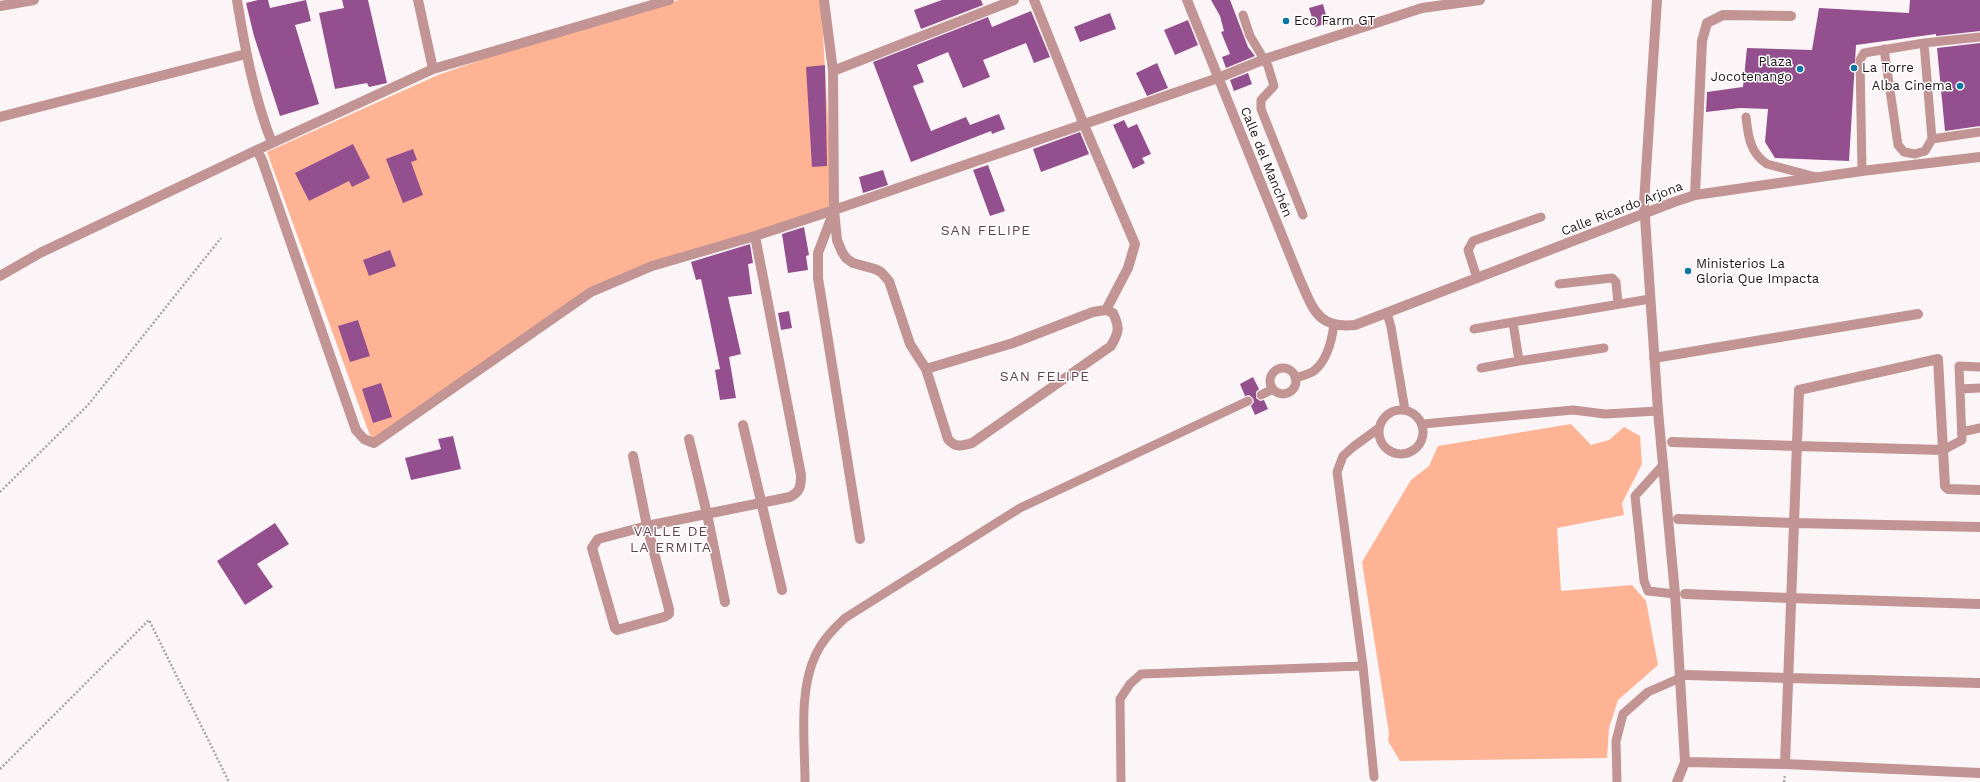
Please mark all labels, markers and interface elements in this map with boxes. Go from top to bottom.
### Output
place label: Eco Farm GT [1294,13,1375,29]
marker: Eco Farm GT [1281,16,1291,26]
place label: Plaza Jocotenango [1711,54,1792,85]
place label: La Torre [1862,60,1914,76]
marker: La Torre [1849,63,1859,73]
marker: Plaza Jocotenango [1795,64,1805,74]
place label: Alba Cinema [1872,78,1952,94]
marker: Alba Cinema [1955,81,1965,91]
street label: Calle del Manchén [1237,105,1295,219]
street label: Calle Ricardo Arjona [1559,179,1685,239]
district label: SAN FELIPE [941,223,1031,239]
place label: Ministerios La Gloria Que Impacta [1696,256,1819,287]
marker: Ministerios La Gloria Que Impacta [1683,266,1693,276]
district label: SAN FELIPE [1000,369,1090,385]
district label: VALLE DE LA ERMITA [630,524,712,556]

